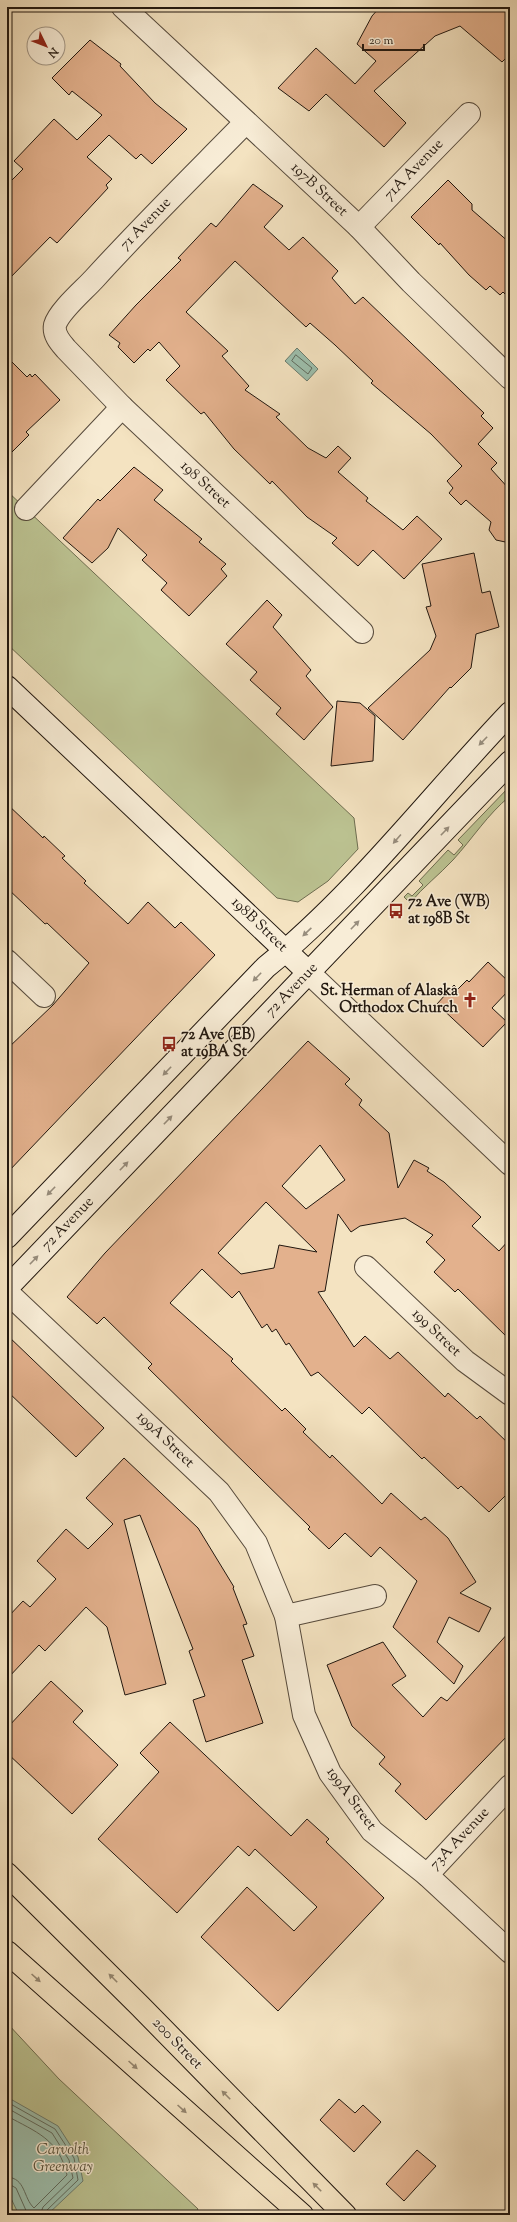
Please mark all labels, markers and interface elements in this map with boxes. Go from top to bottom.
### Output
north arrow [26,26,66,66]
scale bar [363,26,424,52]
text: 20 m [369,32,394,50]
text: N [44,43,62,61]
street label: 71A Avenue [379,135,449,205]
street label: 197B Street [286,158,352,222]
street label: 71 Avenue [116,193,176,255]
street label: 198 Street [175,456,235,514]
one-way arrow [478,736,488,746]
one-way arrow [440,825,449,836]
one-way arrow [393,833,402,844]
place label: 72 Ave (WB) at 198B St [408,892,490,930]
street label: 198B Street [226,893,292,957]
bus stop icon: 72 Ave (WB) at 198B St [387,902,405,920]
one-way arrow [350,920,360,930]
one-way arrow [302,928,312,937]
street label: 72 Avenue [261,958,323,1022]
one-way arrow [252,972,261,982]
place label: St. Herman of Alaska Orthodox Church [320,981,458,1019]
church icon: St. Herman of Alaska Orthodox Church [461,991,479,1009]
place label: 72 Ave (EB) at 19BA St [181,1025,256,1063]
bus stop icon: 72 Ave (EB) at 19BA St [160,1035,178,1053]
one-way arrow [162,1066,171,1076]
one-way arrow [163,1115,173,1125]
one-way arrow [119,1161,129,1171]
one-way arrow [46,1186,56,1196]
street label: 72 Avenue [37,1192,99,1256]
one-way arrow [29,1255,39,1265]
street label: 199 Street [407,1304,465,1362]
street label: 199A Street [131,1407,199,1473]
street label: 199A Street [321,1763,381,1835]
street label: 73A Avenue [425,1803,495,1875]
one-way arrow [31,1973,41,1983]
one-way arrow [108,1973,118,1983]
street label: 200 Street [147,2013,207,2075]
one-way arrow [128,2060,138,2070]
one-way arrow [221,2090,231,2100]
one-way arrow [178,2104,187,2113]
park label: Carvolth Greenway [33,2140,93,2178]
one-way arrow [312,2182,322,2192]

